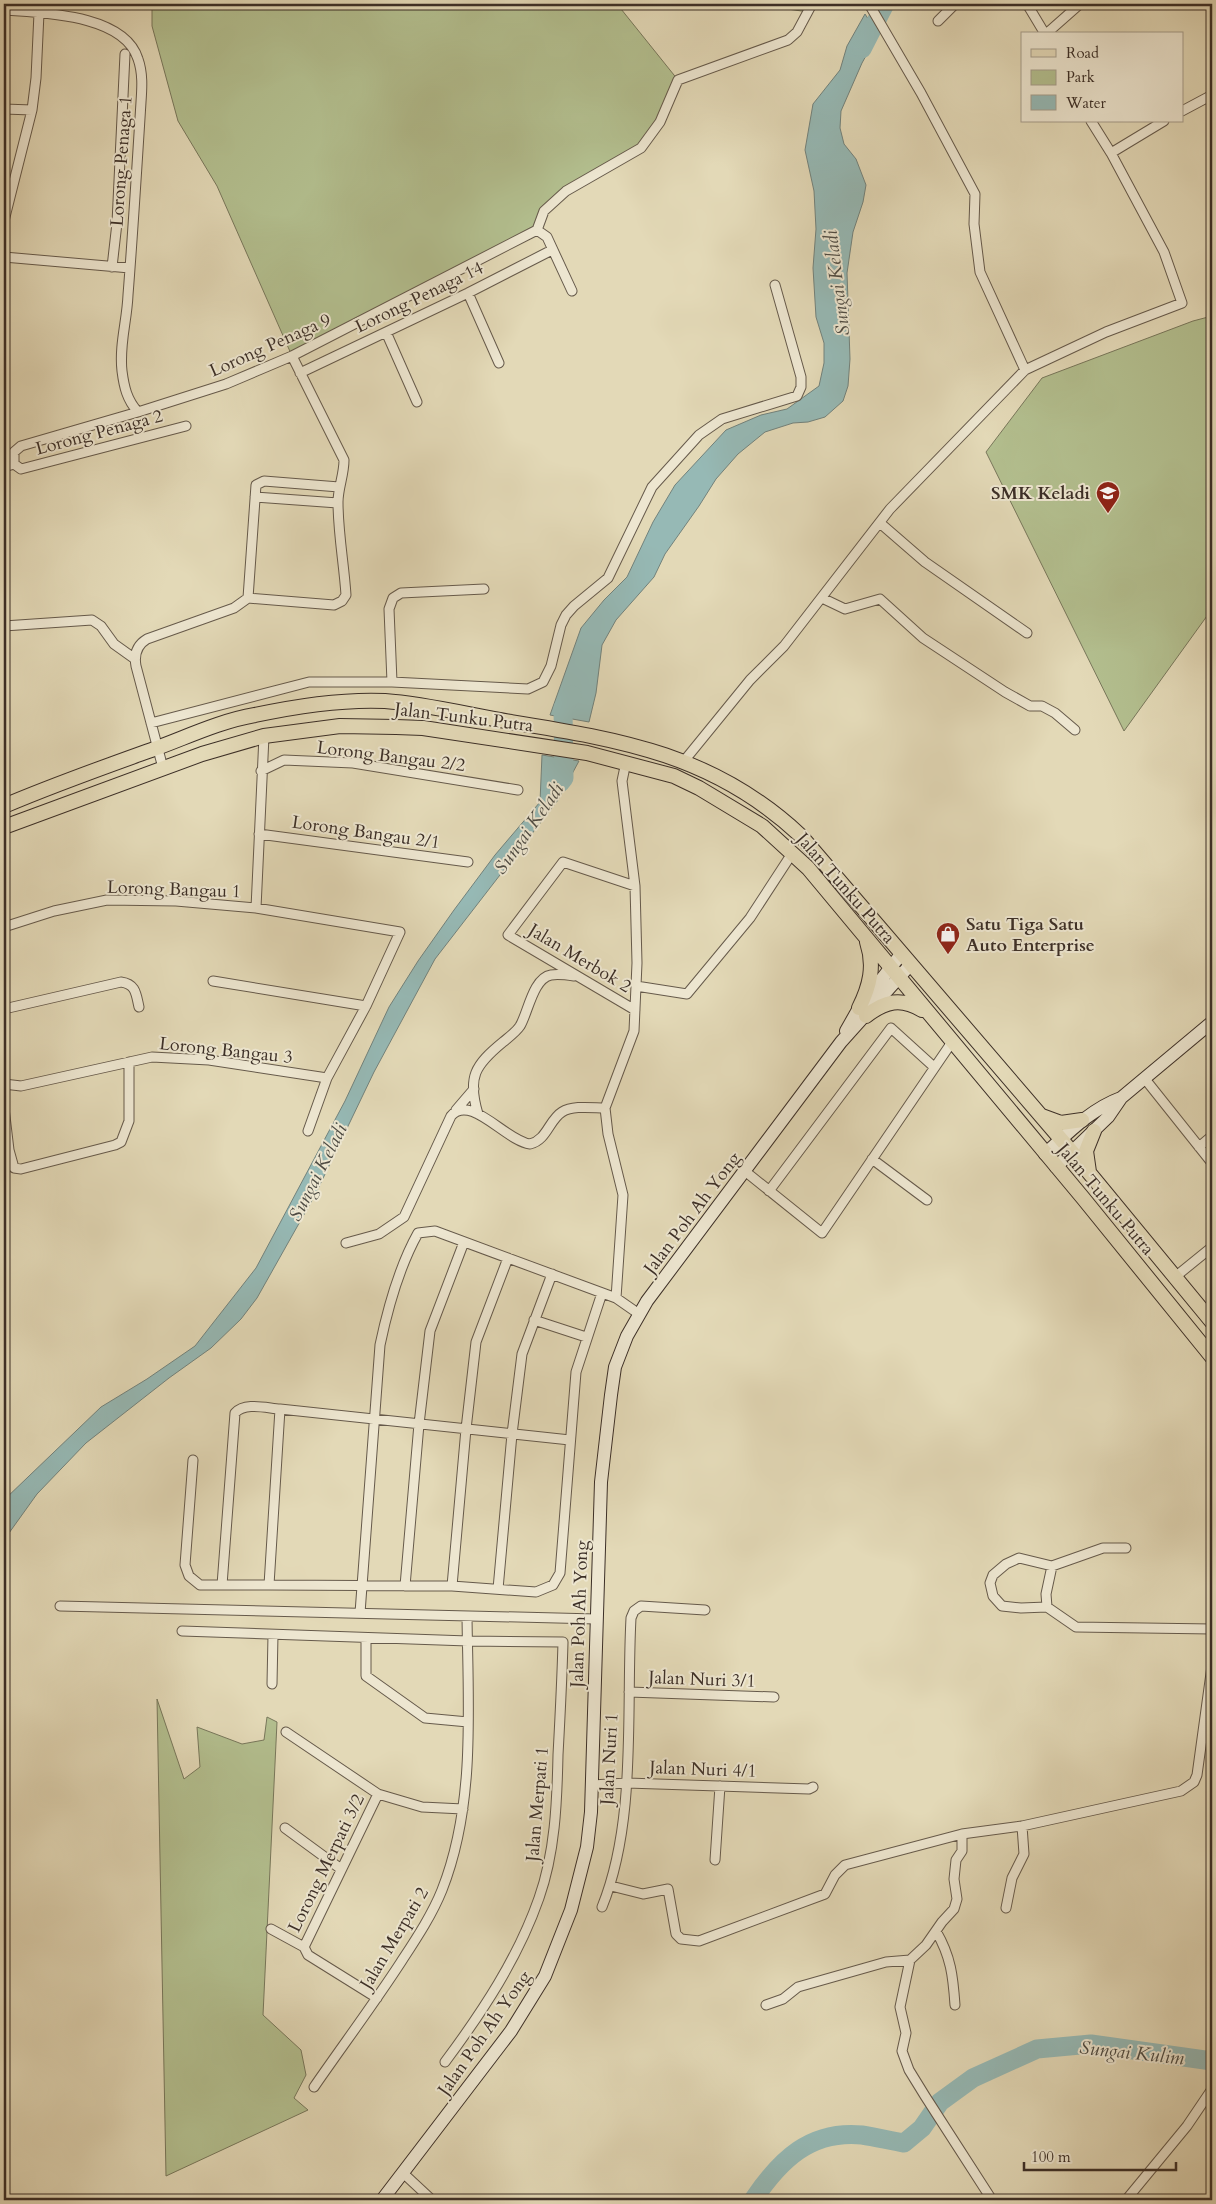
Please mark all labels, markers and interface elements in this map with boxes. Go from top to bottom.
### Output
legend [1021,32,1184,122]
text: Road [1066,43,1099,63]
text: Park [1066,67,1095,87]
text: Water [1065,93,1107,113]
street label: Lorong Penaga 1 [104,95,139,227]
water label: Sungai Keladi [818,228,856,337]
street label: Lorong Penaga 14 [351,256,488,339]
street label: Lorong Penaga 9 [205,307,335,383]
street label: Lorong Penaga 2 [33,403,166,461]
school or university icon: SMK Keladi [1095,480,1121,514]
place label: SMK Keladi [991,481,1090,506]
street label: Jalan Tunku Putra [390,696,535,738]
street label: Lorong Bangau 2/2 [315,735,466,778]
water label: Sungai Keladi [488,777,570,879]
street label: Lorong Bangau 2/1 [290,810,442,855]
street label: Jalan Tunku Putra [788,825,901,949]
street label: Lorong Bangau 1 [107,875,241,904]
place label: Satu Tiga Satu Auto Enterprise [966,912,1095,958]
street label: Jalan Merbok 2 [521,916,636,999]
shop icon: Satu Tiga Satu Auto Enterprise [935,921,961,955]
street label: Lorong Bangau 3 [158,1031,294,1070]
water label: Sungai Keladi [282,1119,354,1226]
street label: Jalan Tunku Putra [1049,1136,1160,1261]
street label: Jalan Poh Ah Yong [636,1146,747,1282]
street label: Jalan Poh Ah Yong [564,1539,595,1691]
street label: Jalan Nuri 3/1 [645,1665,756,1694]
street label: Jalan Nuri 1 [594,1712,624,1809]
street label: Jalan Merpati 1 [520,1746,555,1865]
street label: Jalan Nuri 4/1 [646,1755,757,1784]
street label: Lorong Merpati 3/2 [282,1790,371,1937]
street label: Jalan Merpati 2 [353,1882,435,1997]
street label: Jalan Poh Ah Yong [430,1965,537,2103]
water label: Sungai Kulim [1078,2035,1186,2071]
scale bar [1024,2139,1176,2171]
text: 100 m [1031,2147,1071,2167]

